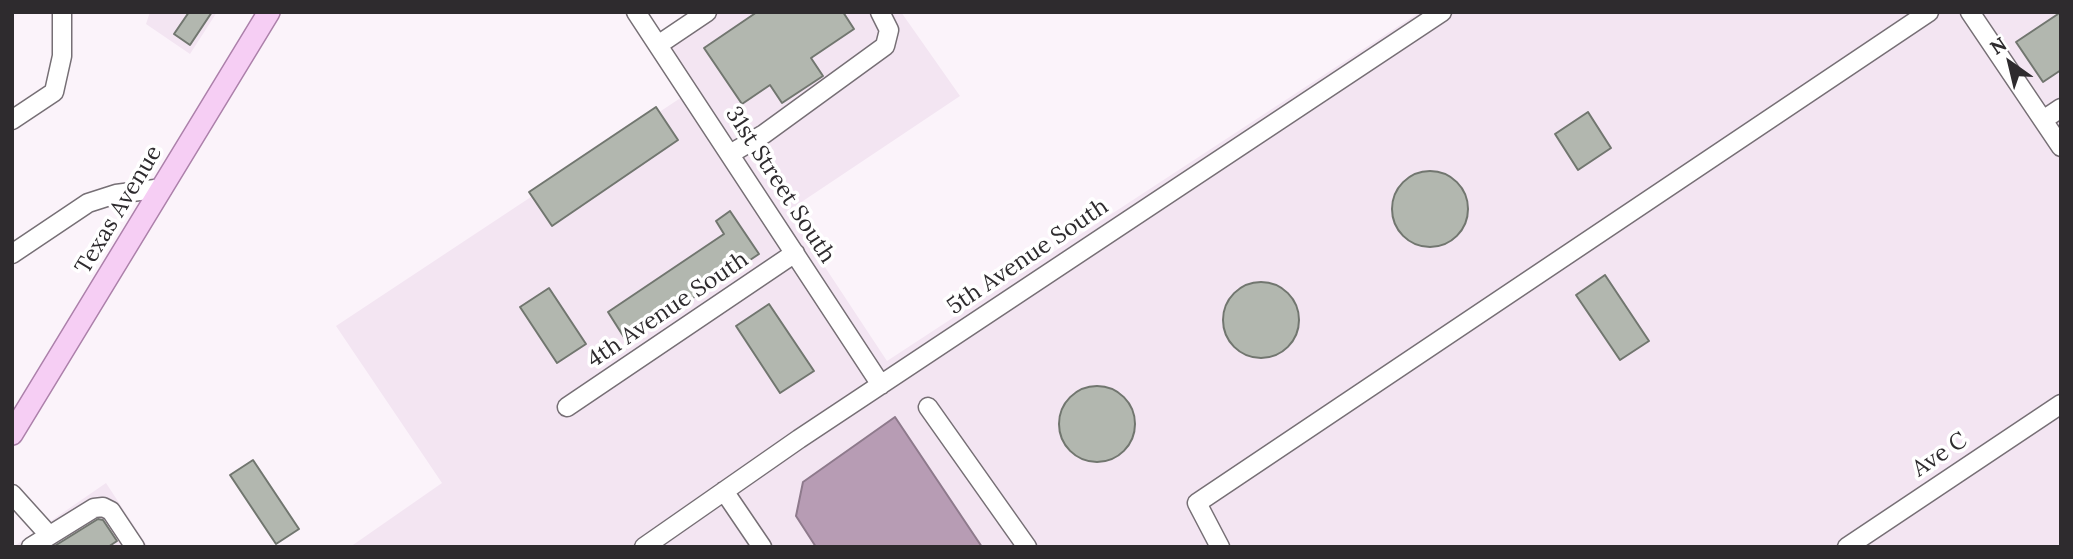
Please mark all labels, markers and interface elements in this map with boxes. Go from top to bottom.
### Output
north arrow [1975,28,2045,98]
text: N [1985,32,2011,60]
street label: 31st Street South [719,102,841,268]
street label: Texas Avenue [70,141,168,279]
street label: 5th Avenue South [942,193,1114,321]
street label: 4th Avenue South [582,246,754,374]
street label: Ave C [1907,427,1973,483]

